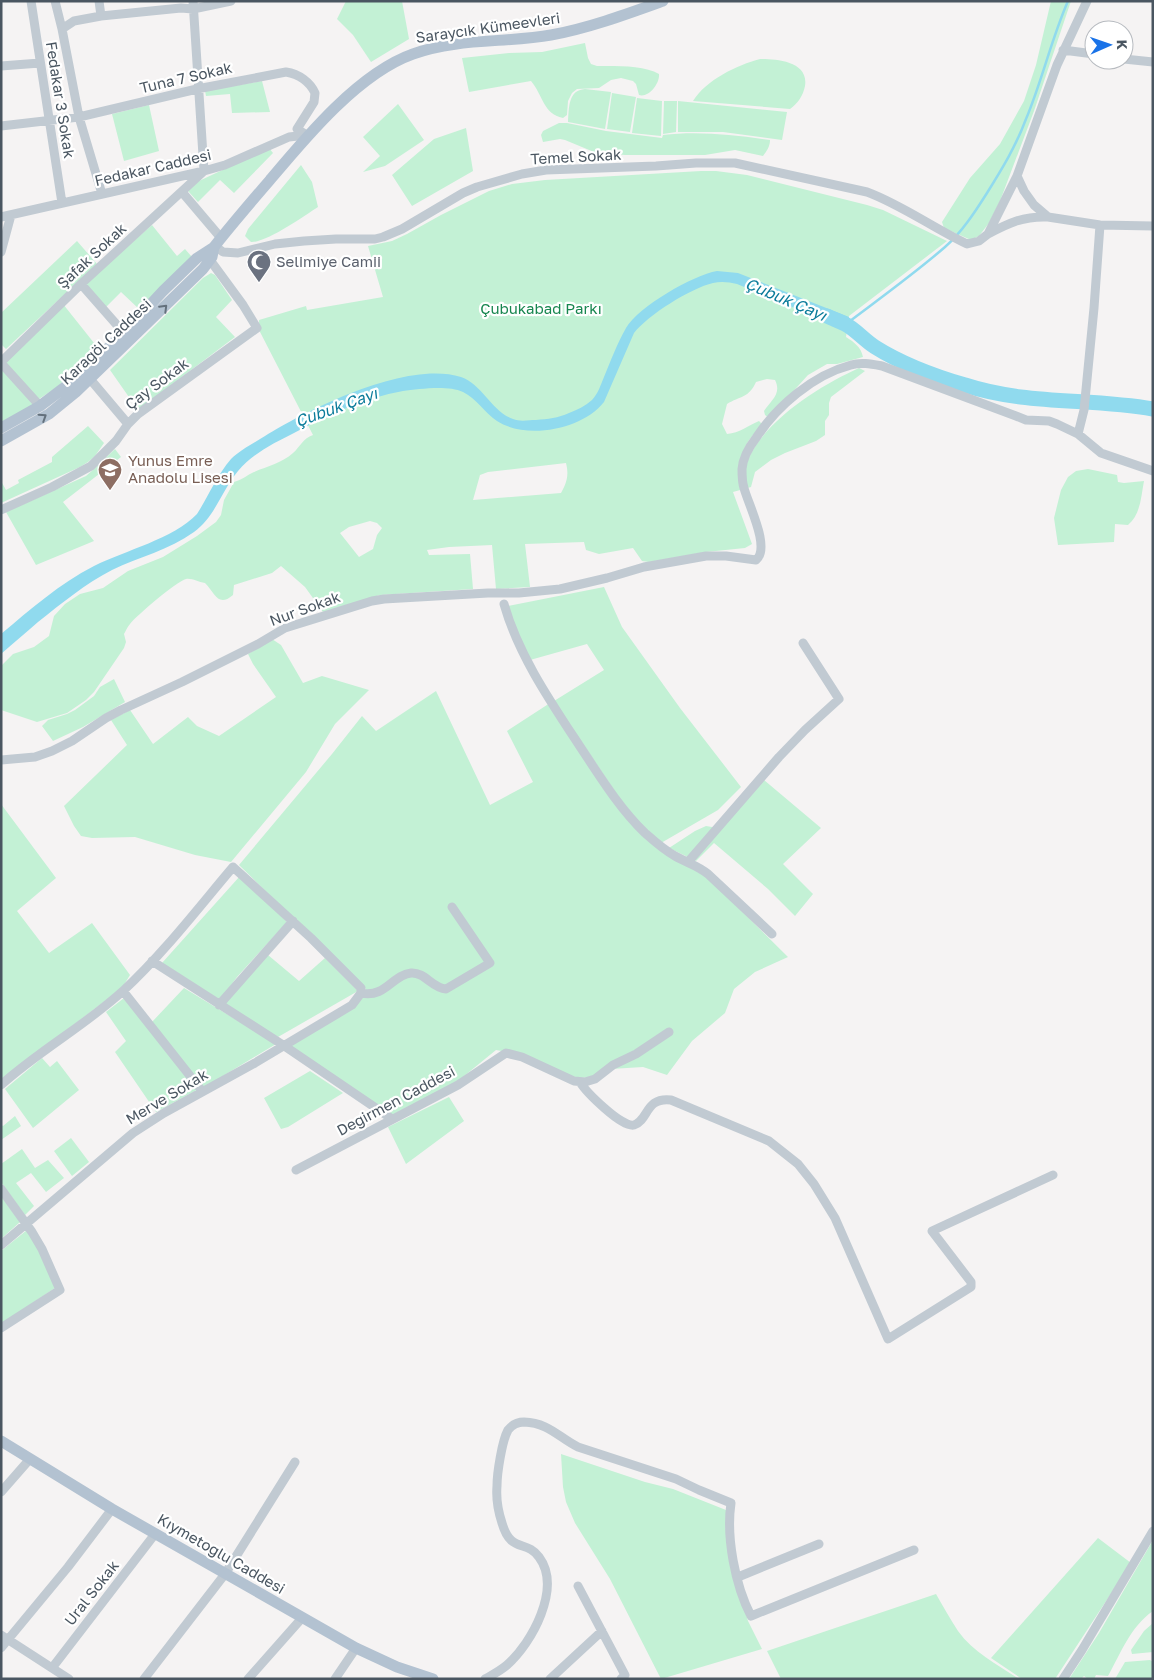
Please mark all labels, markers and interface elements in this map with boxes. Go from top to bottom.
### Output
street label: Saraycık Kümeevleri [415,8,561,46]
north arrow [1084,20,1134,70]
text: K [1114,39,1131,50]
street label: Fedakar 3 Sokak [43,40,79,160]
street label: Tuna 7 Sokak [138,58,234,96]
street label: Fedakar Caddesi [93,145,213,189]
street label: Temel Sokak [530,145,622,167]
street label: Şafak Sokak [53,218,130,292]
mosque icon: Selimiye Camii [246,249,272,283]
place label: Selimiye Camii [276,252,381,270]
water label: Çubuk Çayı [743,273,830,325]
street label: Karagöl Caddesi [56,295,154,388]
park label: Çubukabad Parkı [480,299,602,317]
one-way arrow [158,305,167,314]
street label: Çay Sokak [121,353,192,413]
water label: Çubuk Çayı [292,383,380,431]
one-way arrow [38,414,47,423]
place label: Yunus Emre Anadolu Lisesi [128,451,233,486]
school or university icon: Yunus Emre Anadolu Lisesi [97,457,123,491]
street label: Nur Sokak [267,587,343,629]
street label: Değirmen Caddesi [333,1061,458,1139]
street label: Merve Sokak [122,1064,211,1128]
street label: Kıymetoğlu Caddesi [154,1509,289,1597]
street label: Ural Sokak [60,1556,122,1628]

